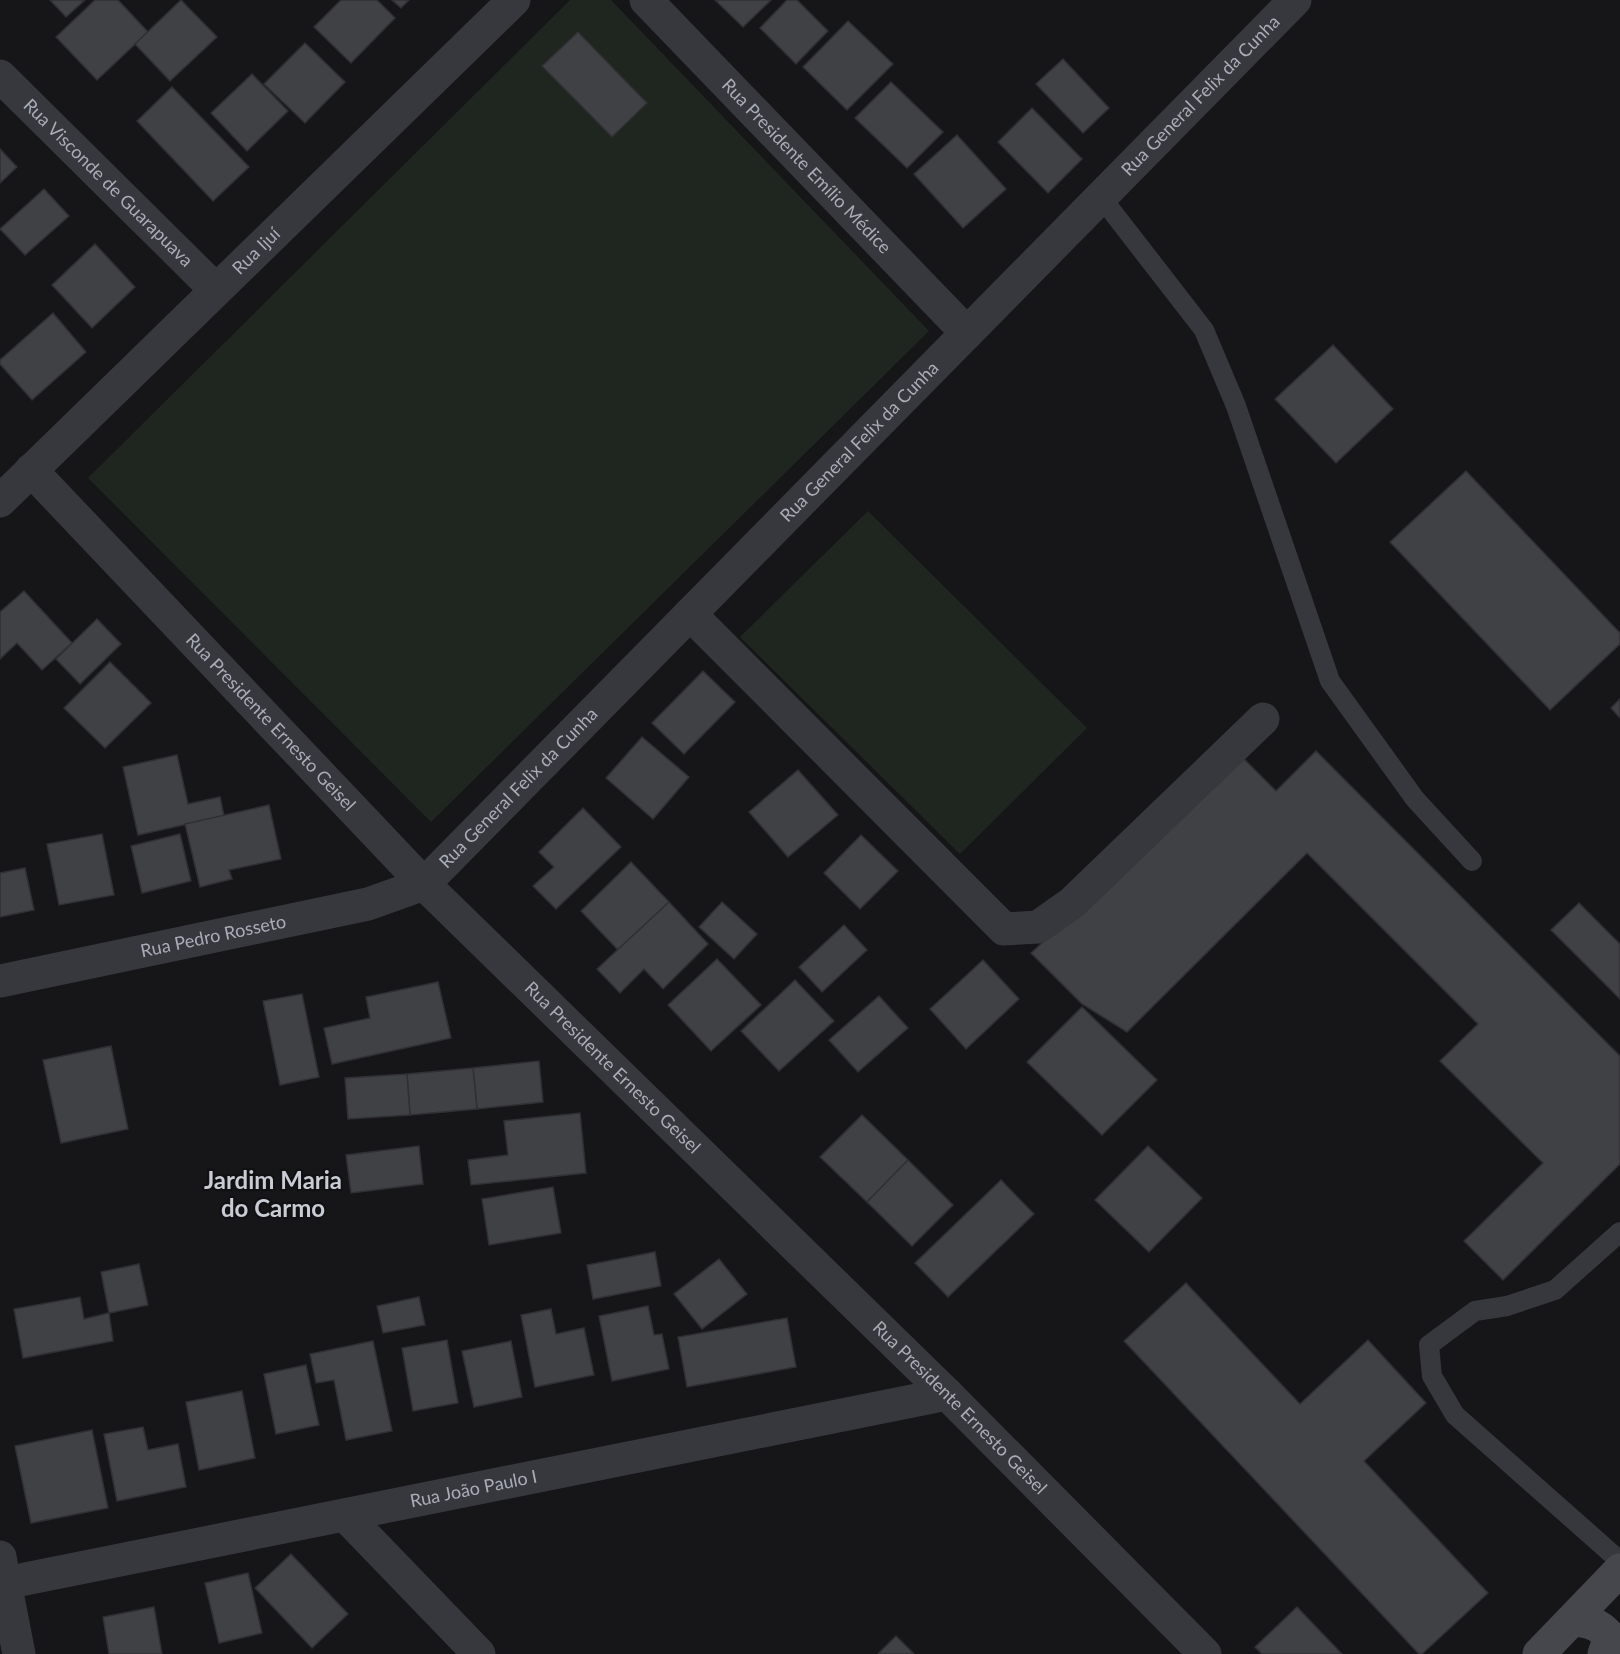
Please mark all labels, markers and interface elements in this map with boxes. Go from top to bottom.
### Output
street label: Rua General Felix da Cunha [1116,10,1284,180]
street label: Rua Presidente Emílio Médice [718,74,896,258]
street label: Rua Visconde de Guarapuava [19,94,198,271]
street label: Rua Ijuí [227,222,285,279]
street label: Rua General Felix da Cunha [775,356,943,526]
street label: Rua Presidente Ernesto Geisel [182,628,361,815]
street label: Rua General Felix da Cunha [434,703,602,872]
street label: Rua Pedro Rosseto [138,909,288,961]
street label: Rua Presidente Ernesto Geisel [521,976,706,1158]
district label: Jardim Maria do Carmo [204,1165,342,1222]
street label: Rua Presidente Ernesto Geisel [869,1316,1052,1498]
street label: Rua João Paulo I [408,1465,539,1511]

